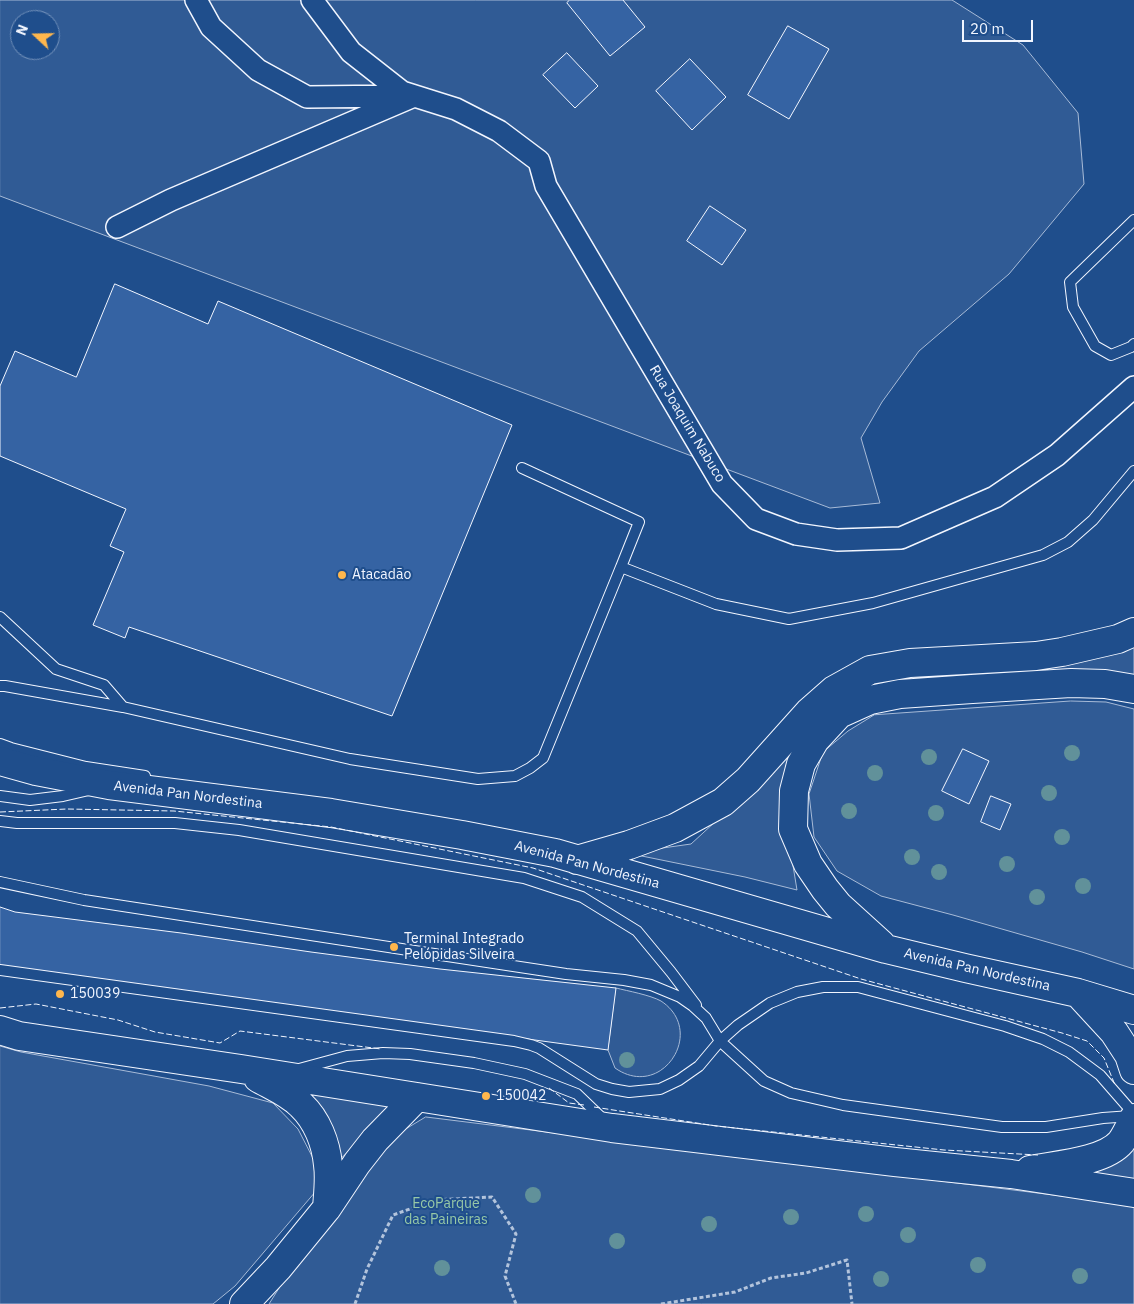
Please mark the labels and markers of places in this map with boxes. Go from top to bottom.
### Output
place label: Atacadão [352,567,411,583]
marker: Atacadão [336,569,348,581]
place label: Terminal Integrado Pelópidas Silveira [404,931,524,964]
marker: Terminal Integrado Pelópidas Silveira [388,941,400,953]
place label: 150039 [70,986,120,1002]
marker: 150039 [54,988,66,1000]
place label: 150042 [496,1088,546,1104]
marker: 150042 [480,1090,492,1102]

